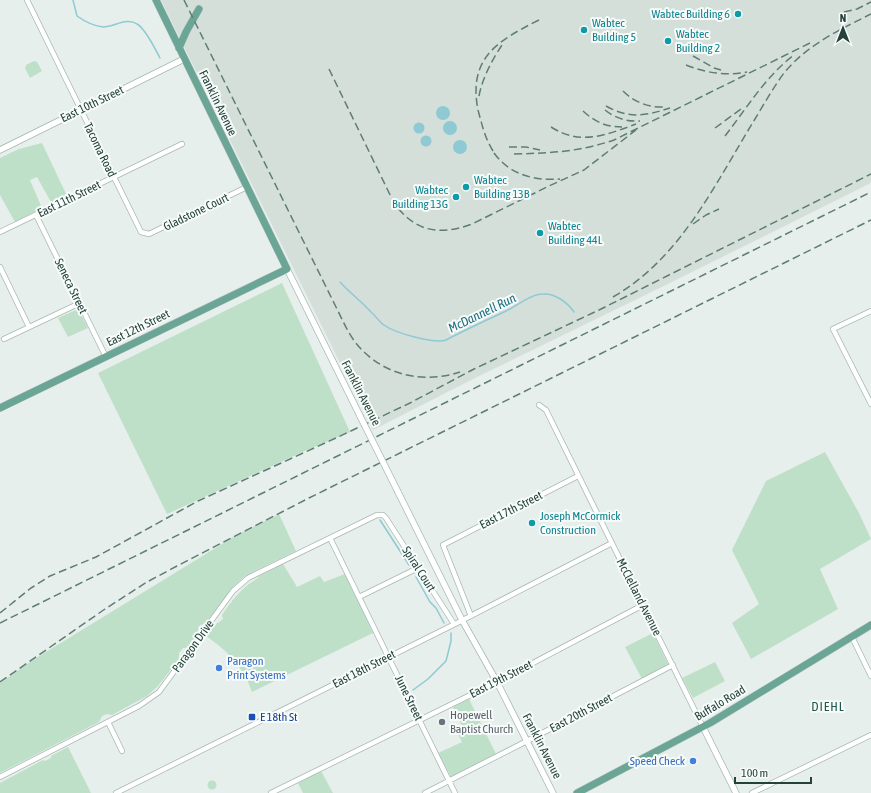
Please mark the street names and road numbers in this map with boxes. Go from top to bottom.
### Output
street label: Franklin Avenue [196,68,240,138]
street label: East 10th Street [58,82,126,125]
street label: Tacoma Road [81,120,119,180]
street label: East 11th Street [35,177,103,220]
street label: Gladstone Court [161,190,231,234]
street label: Seneca Street [52,256,91,316]
street label: East 12th Street [104,306,172,349]
street label: Franklin Avenue [339,358,383,428]
street label: East 17th Street [477,488,545,532]
street label: Spiral Court [399,544,439,595]
street label: McClelland Avenue [614,556,664,638]
street label: Paragon Drive [169,617,217,675]
street label: East 18th Street [330,647,398,691]
street label: East 19th Street [467,657,535,701]
street label: June Street [392,673,426,724]
street label: Buffalo Road [692,682,748,724]
street label: East 20th Street [547,690,615,735]
street label: Franklin Avenue [520,711,564,781]

